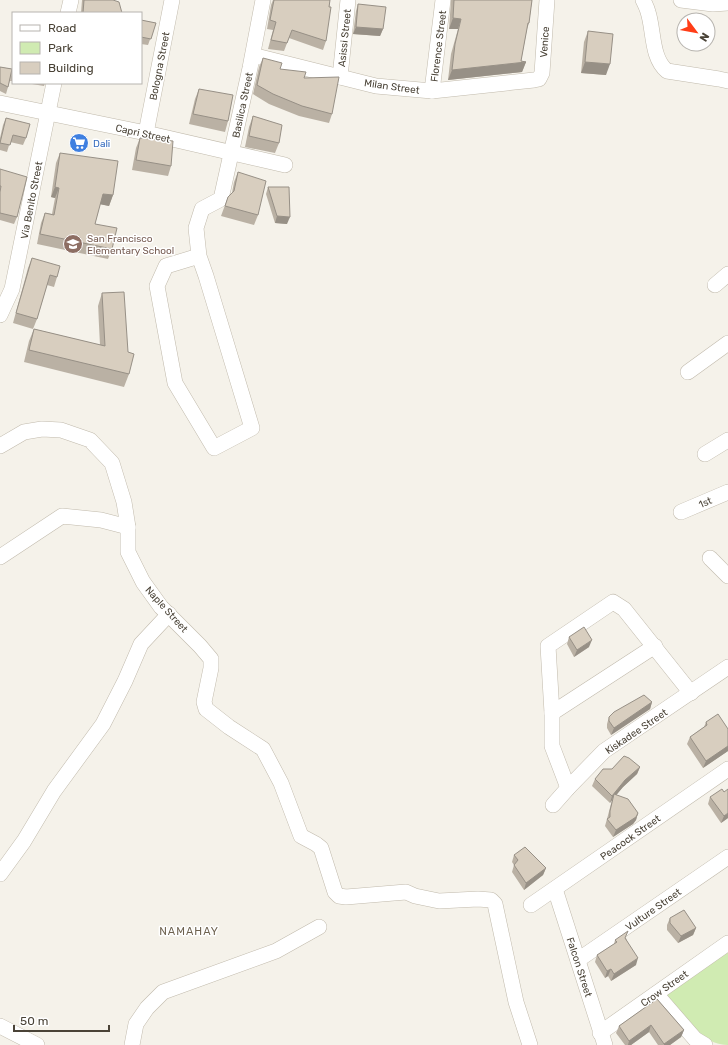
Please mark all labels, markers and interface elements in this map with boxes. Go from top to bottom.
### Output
street label: Asissi Street [336,8,354,68]
street label: Florence Street [429,10,449,83]
legend [12,12,142,84]
north arrow [676,12,716,52]
text: Road [48,21,76,35]
street label: Venice [538,26,552,58]
text: N [696,30,712,44]
street label: Bologna Street [147,31,173,101]
text: Park [48,41,74,55]
text: Building [48,61,94,75]
street label: Basilica Street [230,71,256,139]
street label: Milan Street [363,77,420,97]
street label: Capri Street [114,122,171,146]
supermarket icon: Dali [68,132,90,154]
place label: Dali [93,138,110,150]
street label: Via Benito Street [19,160,45,240]
school or university icon: San Francisco Elementary School [62,233,84,255]
place label: San Francisco Elementary School [87,233,174,257]
street label: 1st [697,495,714,511]
street label: Naple Street [142,584,190,635]
street label: Kiskadee Street [603,707,670,757]
street label: Peacock Street [598,813,663,863]
street label: Vulture Street [623,886,684,933]
district label: NAMAHAY [159,925,219,938]
street label: Falcon Street [564,936,594,999]
street label: Crow Street [639,968,691,1010]
scale bar [14,1007,109,1033]
text: 50 m [20,1014,48,1028]

